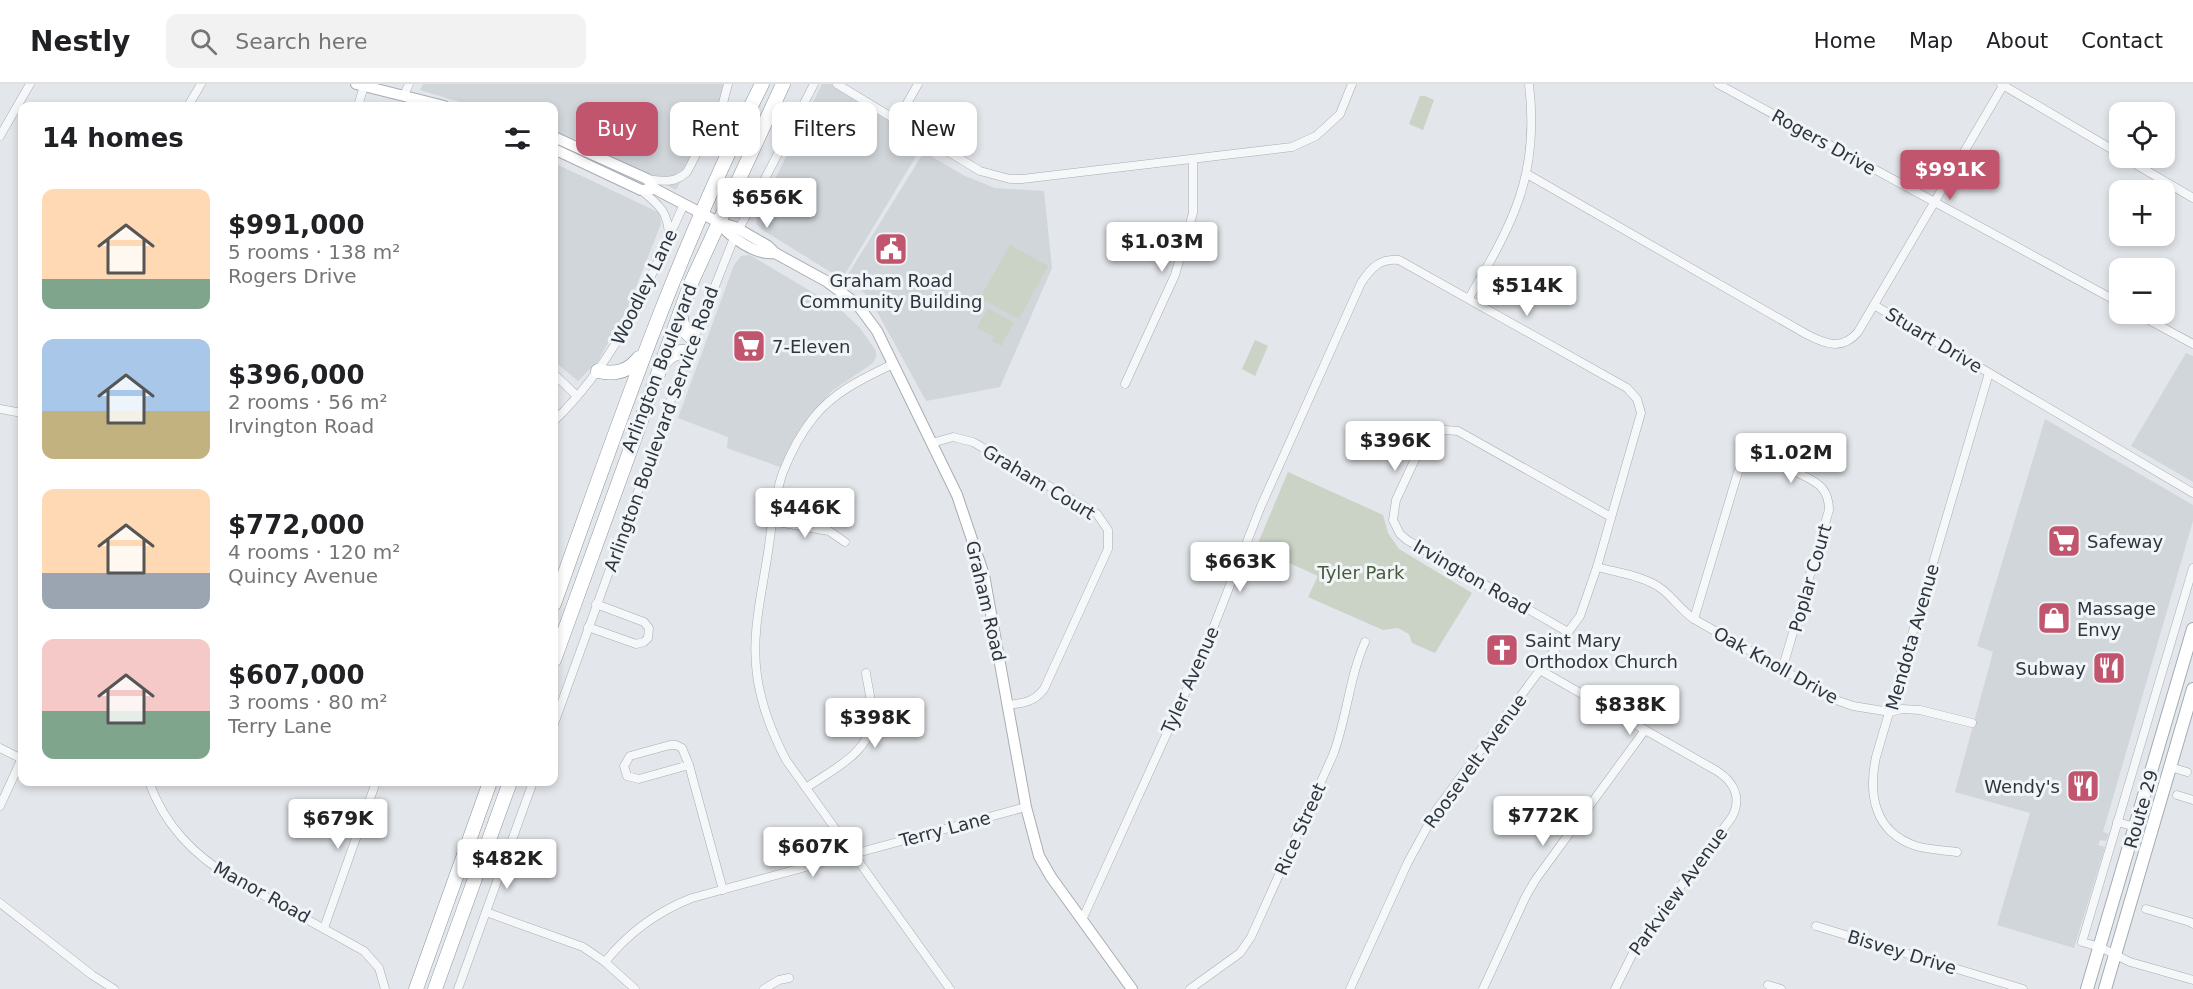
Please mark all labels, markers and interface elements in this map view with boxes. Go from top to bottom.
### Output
search box [166,14,586,68]
text: Nestly [30,25,130,58]
icon: search [187,25,220,58]
text: Search here [235,29,367,54]
text: Home [1814,29,1876,53]
text: Map [1909,29,1953,53]
text: About [1986,29,2048,53]
text: Contact [2081,29,2163,53]
chip: Buy [576,102,658,156]
chip: Rent [670,102,760,156]
chip: Filters [772,102,877,156]
chip: New [889,102,977,156]
map controls [2109,102,2175,324]
button: locate [2109,102,2175,168]
street label: Rogers Drive [1768,105,1880,179]
icon: filters [501,122,534,155]
text: 14 homes [42,123,184,153]
pin: $991K [1908,150,1992,201]
text: $991K [1914,157,1986,181]
pin: $656K [725,178,809,229]
button: + [2109,180,2175,246]
text: $656K [731,185,803,209]
text: $991,000 [228,210,365,240]
icon: home [90,213,162,285]
pin: $1.03M [1113,222,1211,273]
street label: Woodley Lane [607,226,681,348]
text: $1.03M [1120,229,1204,253]
public building icon: Graham Road Community Building [873,231,909,267]
text: 5 rooms · 138 m² [228,240,400,264]
button: − [2109,258,2175,324]
text: Rogers Drive [228,264,357,288]
pin: $514K [1485,266,1569,317]
place label: Graham Road Community Building [800,270,982,312]
text: $514K [1491,273,1563,297]
street label: Arlington Boulevard [617,281,701,455]
street label: Arlington Boulevard Service Road [600,284,722,574]
street label: Stuart Drive [1882,303,1986,377]
supermarket icon: 7-Eleven [731,328,767,364]
place label: 7-Eleven [772,336,851,357]
text: $396,000 [228,360,365,390]
icon: home [90,363,162,435]
text: 2 rooms · 56 m² [228,390,388,414]
text: Irvington Road [228,414,374,438]
pin: $396K [1353,421,1437,472]
text: $396K [1359,428,1431,452]
pin: $1.02M [1742,433,1840,484]
street label: Graham Court [979,440,1099,524]
text: $1.02M [1749,440,1833,464]
pin: $446K [763,488,847,539]
text: $446K [769,495,841,519]
text: $772,000 [228,510,365,540]
icon: home [90,513,162,585]
street label: Poplar Court [1785,522,1835,634]
supermarket icon: Safeway [2046,523,2082,559]
place label: Safeway [2087,531,2164,552]
street label: Irvington Road [1410,535,1534,619]
street label: Graham Road [962,539,1010,663]
text: 4 rooms · 120 m² [228,540,400,564]
pin: $663K [1198,542,1282,593]
text: $663K [1204,549,1276,573]
street label: Mendota Avenue [1881,561,1943,713]
park label: Tyler Park [1317,562,1405,583]
text: Quincy Avenue [228,564,378,588]
place label: Massage Envy [2077,598,2156,640]
shop icon: Massage Envy [2036,600,2072,636]
street label: Oak Knoll Drive [1710,622,1842,708]
street label: Tyler Avenue [1157,623,1223,738]
place label: Saint Mary Orthodox Church [1525,630,1678,672]
church icon: Saint Mary Orthodox Church [1484,632,1520,668]
restaurant icon: Subway [2091,650,2127,686]
place label: Subway [2015,658,2086,679]
text: $607,000 [228,660,365,690]
icon: home [90,663,162,735]
pin: $838K [1588,685,1672,736]
text: 3 rooms · 80 m² [228,690,388,714]
street label: Roosevelt Avenue [1419,690,1531,832]
text: $838K [1594,692,1666,716]
pin: $398K [833,698,917,749]
text: $398K [839,705,911,729]
text: Terry Lane [228,714,332,738]
street label: Route 29 [2120,767,2162,851]
restaurant icon: Wendy's [2065,768,2101,804]
place label: Wendy's [1984,776,2060,797]
street label: Rice Street [1270,780,1330,878]
pin: $772K [1501,796,1585,847]
pin: $679K [296,799,380,850]
text: $772K [1507,803,1579,827]
text: $679K [302,806,374,830]
street label: Terry Lane [896,807,993,851]
street label: Parkview Avenue [1625,823,1731,959]
pin: $607K [771,827,855,878]
text: $607K [777,834,849,858]
pin: $482K [465,839,549,890]
text: $482K [471,846,543,870]
street label: Manor Road [210,857,314,927]
street label: Bisvey Drive [1845,925,1959,979]

